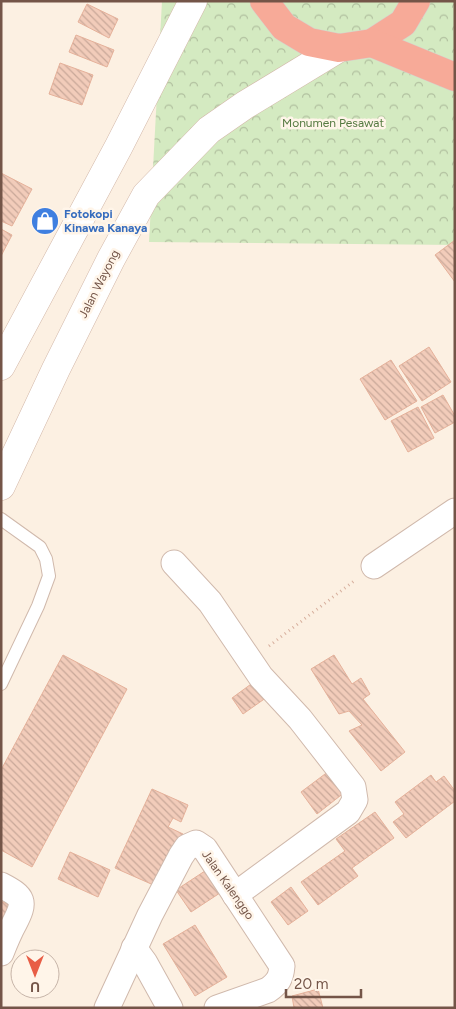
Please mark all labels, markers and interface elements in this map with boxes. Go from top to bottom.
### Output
park label: Monumen Pesawat [282,116,384,130]
shop icon: Fotokopi Kinawa Kanaya [30,206,60,236]
place label: Fotokopi Kinawa Kanaya [64,207,147,235]
street label: Jalan Wayong [76,248,122,320]
street label: Jalan Kalenggo [199,848,257,922]
north arrow [10,949,60,999]
scale bar [286,966,361,998]
text: 20 m [294,975,328,993]
text: U [30,978,40,995]

